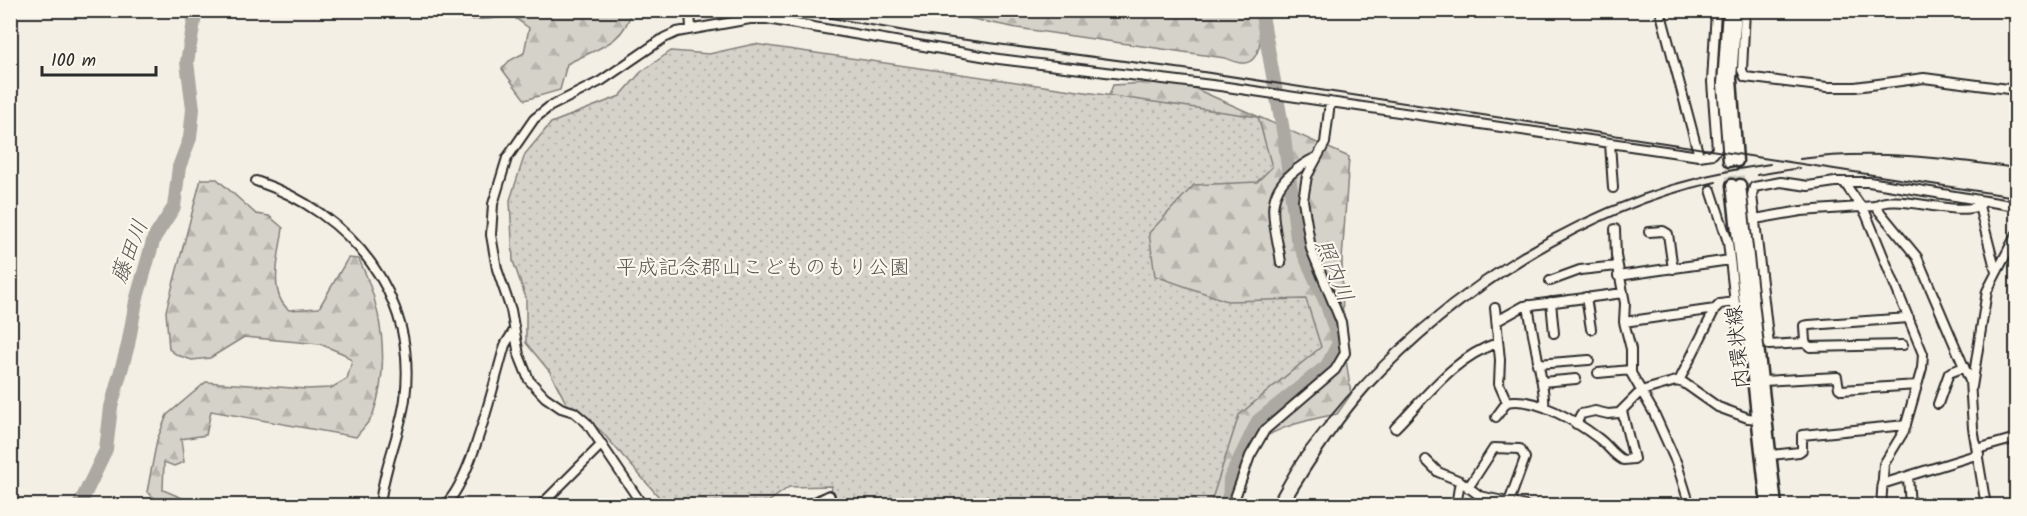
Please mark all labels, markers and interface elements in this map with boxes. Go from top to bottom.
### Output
scale bar [42,39,156,77]
text: 100 m [51,47,96,76]
water label: 藤田川 [103,215,159,289]
water label: 照内川 [1304,234,1362,308]
park label: 平成記念郡山こどものもり公園 [616,252,910,285]
street label: 内環状線 [1718,304,1760,390]

